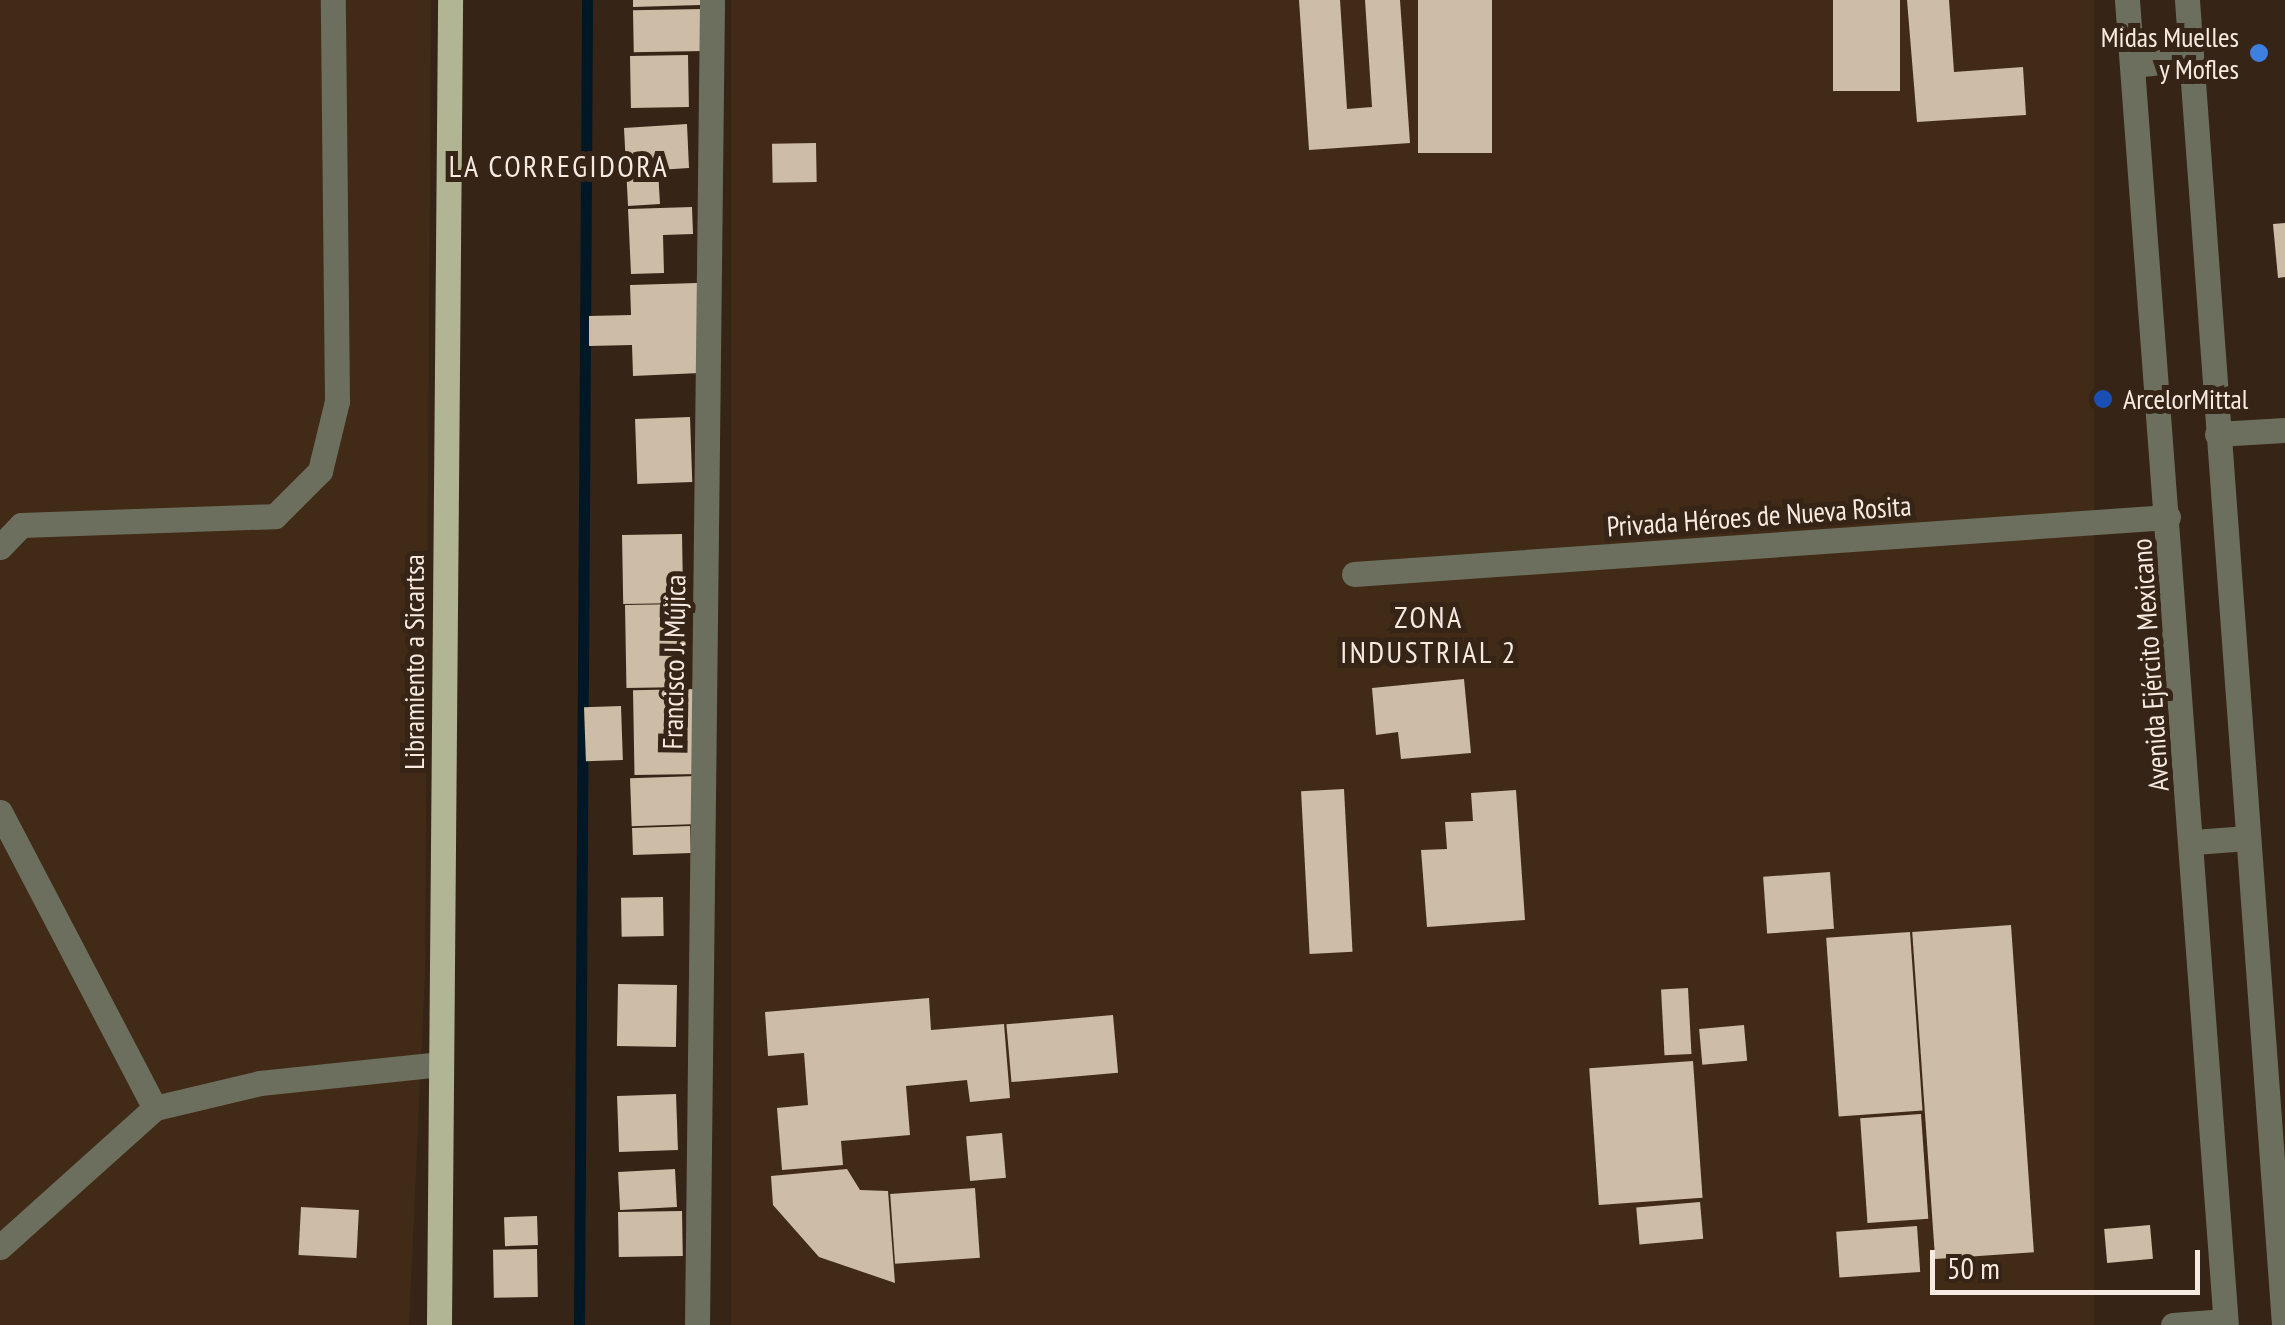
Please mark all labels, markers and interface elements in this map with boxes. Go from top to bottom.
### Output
place label: Midas Muelles y Mofles [2101,20,2239,86]
marker: Midas Muelles y Mofles [2248,42,2270,64]
district label: LA CORREGIDORA [448,148,670,184]
place label: ArcelorMittal [2123,382,2248,416]
marker: ArcelorMittal [2092,388,2114,410]
street label: Privada Héroes de Nueva Rosita [1606,489,1912,543]
street label: Avenida Ejército Mexicano [2124,537,2176,793]
street label: Libramiento a Sicartsa [397,554,431,770]
street label: Francisco J. Mújica [656,573,692,751]
district label: ZONA INDUSTRIAL 2 [1340,599,1518,670]
scale bar [1935,1230,2205,1292]
text: 50 m [1947,1248,2000,1287]

